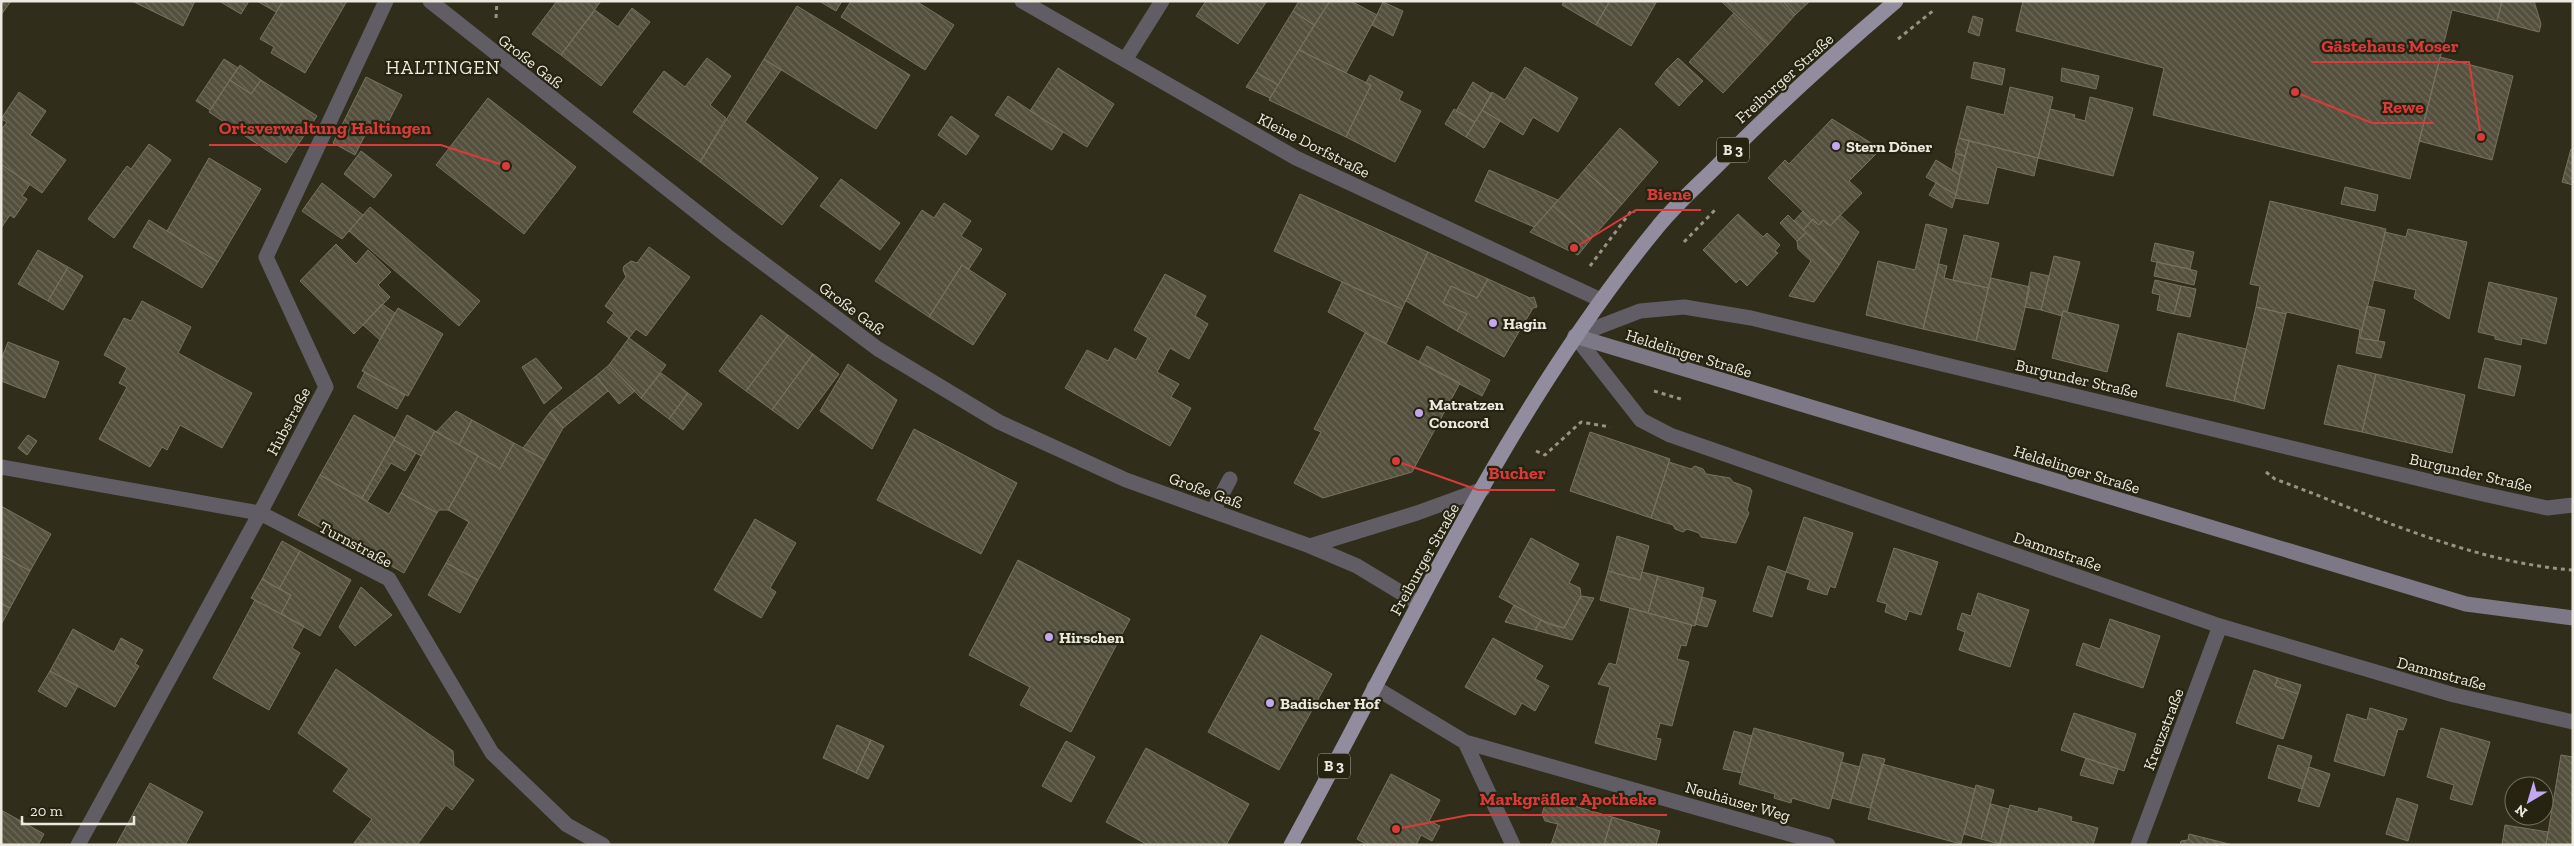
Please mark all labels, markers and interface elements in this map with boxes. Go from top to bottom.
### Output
street label: Freiburger Straße [1731,29,1837,127]
callout: Gästehaus Moser [2311,29,2469,62]
street label: Große Gaß [495,30,567,93]
text: Gästehaus Moser [2321,35,2459,57]
district label: HALTINGEN [386,56,500,79]
callout: Rewe [2372,90,2434,123]
text: Rewe [2382,96,2424,118]
street label: Kleine Dorfstraße [1254,109,1373,182]
callout: Ortsverwaltung Haltingen [209,112,441,145]
text: Ortsverwaltung Haltingen [219,117,432,139]
place label: Stern Döner [1846,137,1932,156]
road number: B 3 [1717,138,1749,162]
marker: Stern Döner [1830,140,1842,152]
callout: Biene [1636,177,1701,210]
text: Biene [1647,183,1692,205]
street label: Große Gaß [815,278,889,339]
place label: Hagin [1503,314,1547,333]
marker: Hagin [1487,317,1499,329]
street label: Heldelinger Straße [1623,325,1754,382]
street label: Burgunder Straße [2014,355,2140,402]
street label: Hubstraße [263,384,314,459]
place label: Matratzen Concord [1429,395,1505,432]
marker: Matratzen Concord [1413,407,1425,419]
street label: Heldelinger Straße [2011,441,2142,498]
street label: Burgunder Straße [2408,449,2534,496]
callout: Bucher [1478,457,1555,490]
text: Bucher [1488,462,1546,484]
street label: Große Gaß [1166,468,1246,513]
street label: Freiburger Straße [1386,500,1463,619]
street label: Turnstraße [316,517,396,572]
street label: Dammstraße [2011,528,2104,575]
place label: Hirschen [1059,628,1125,647]
marker: Hirschen [1043,631,1055,643]
street label: Dammstraße [2395,652,2489,695]
street label: Kreuzstraße [2139,686,2188,773]
place label: Badischer Hof [1280,694,1381,713]
marker: Badischer Hof [1264,697,1276,709]
road number: B 3 [1318,754,1350,778]
north arrow [2504,776,2554,826]
street label: Neuhäuser Weg [1683,777,1793,826]
callout: Markgräfler Apotheke [1469,782,1667,815]
text: Markgräfler Apotheke [1480,788,1657,810]
scale bar [22,794,135,826]
text: N [2512,801,2531,821]
text: 20 m [30,802,63,820]

